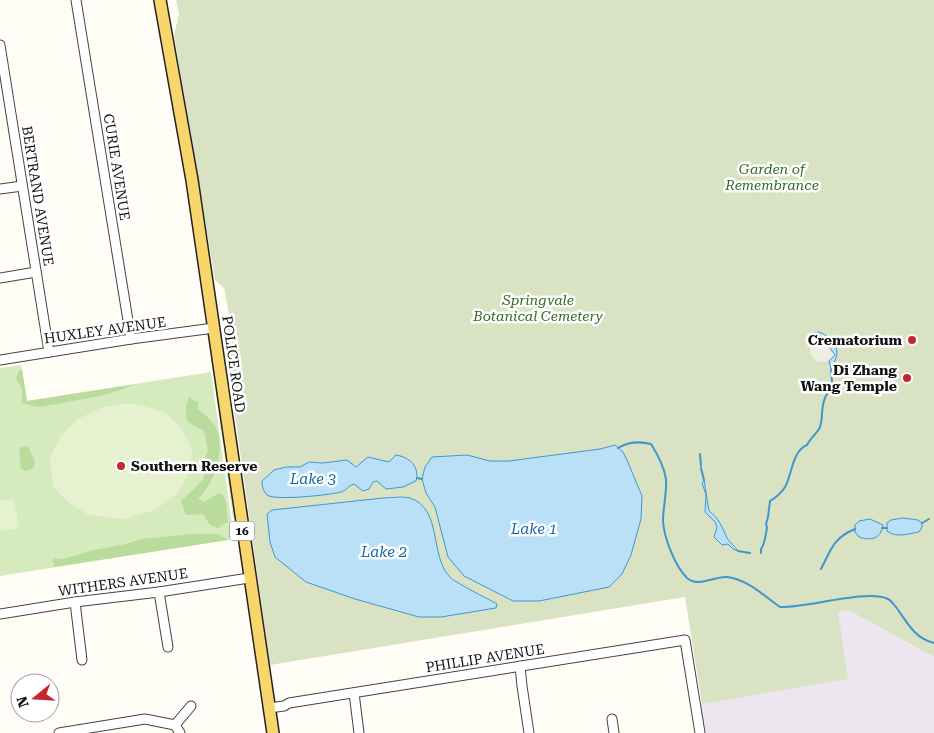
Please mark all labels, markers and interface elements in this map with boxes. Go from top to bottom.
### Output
street label: CURIE AVENUE [101,112,133,222]
street label: BERTRAND AVENUE [19,125,57,267]
park label: Garden of Remembrance [724,161,819,193]
park label: Springvale Botanical Cemetery [472,292,604,324]
street label: HUXLEY AVENUE [43,314,167,346]
street label: POLICE ROAD [219,314,249,414]
place label: Crematorium [808,332,903,348]
marker: Crematorium [906,334,918,346]
place label: Di Zhang Wang Temple [800,362,897,394]
marker: Di Zhang Wang Temple [901,372,913,384]
place label: Southern Reserve [131,458,257,474]
marker: Southern Reserve [115,460,127,472]
water label: Lake 3 [289,470,336,488]
water label: Lake 1 [510,520,557,538]
road number: 16 [230,522,254,540]
water label: Lake 2 [360,543,407,561]
street label: WITHERS AVENUE [57,565,189,599]
street label: PHILLIP AVENUE [424,641,546,675]
north arrow [10,673,60,723]
text: N [13,694,32,710]

